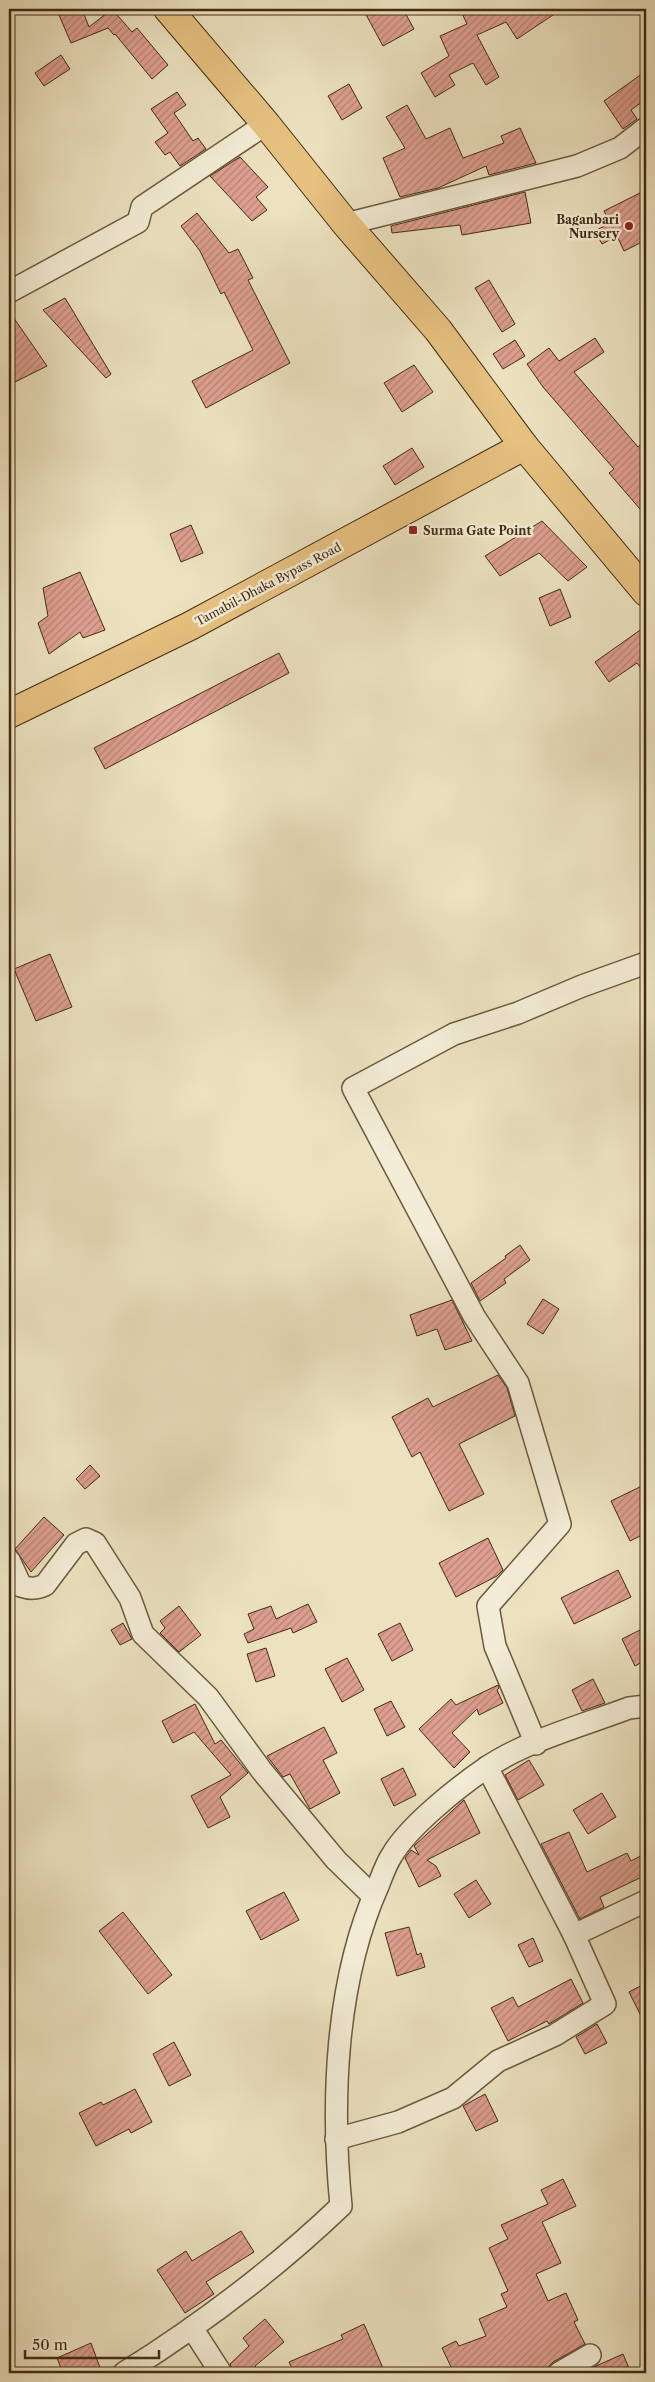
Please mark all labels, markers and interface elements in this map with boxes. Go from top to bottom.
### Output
place label: Baganbari Nursery [556,212,620,241]
marker: Baganbari Nursery [623,220,635,232]
place label: Surma Gate Point [423,523,531,538]
marker: Surma Gate Point [407,524,419,536]
street label: Tamabil-Dhaka Bypass Road [192,539,344,629]
scale bar [25,2327,159,2359]
text: 50 m [32,2335,68,2354]

